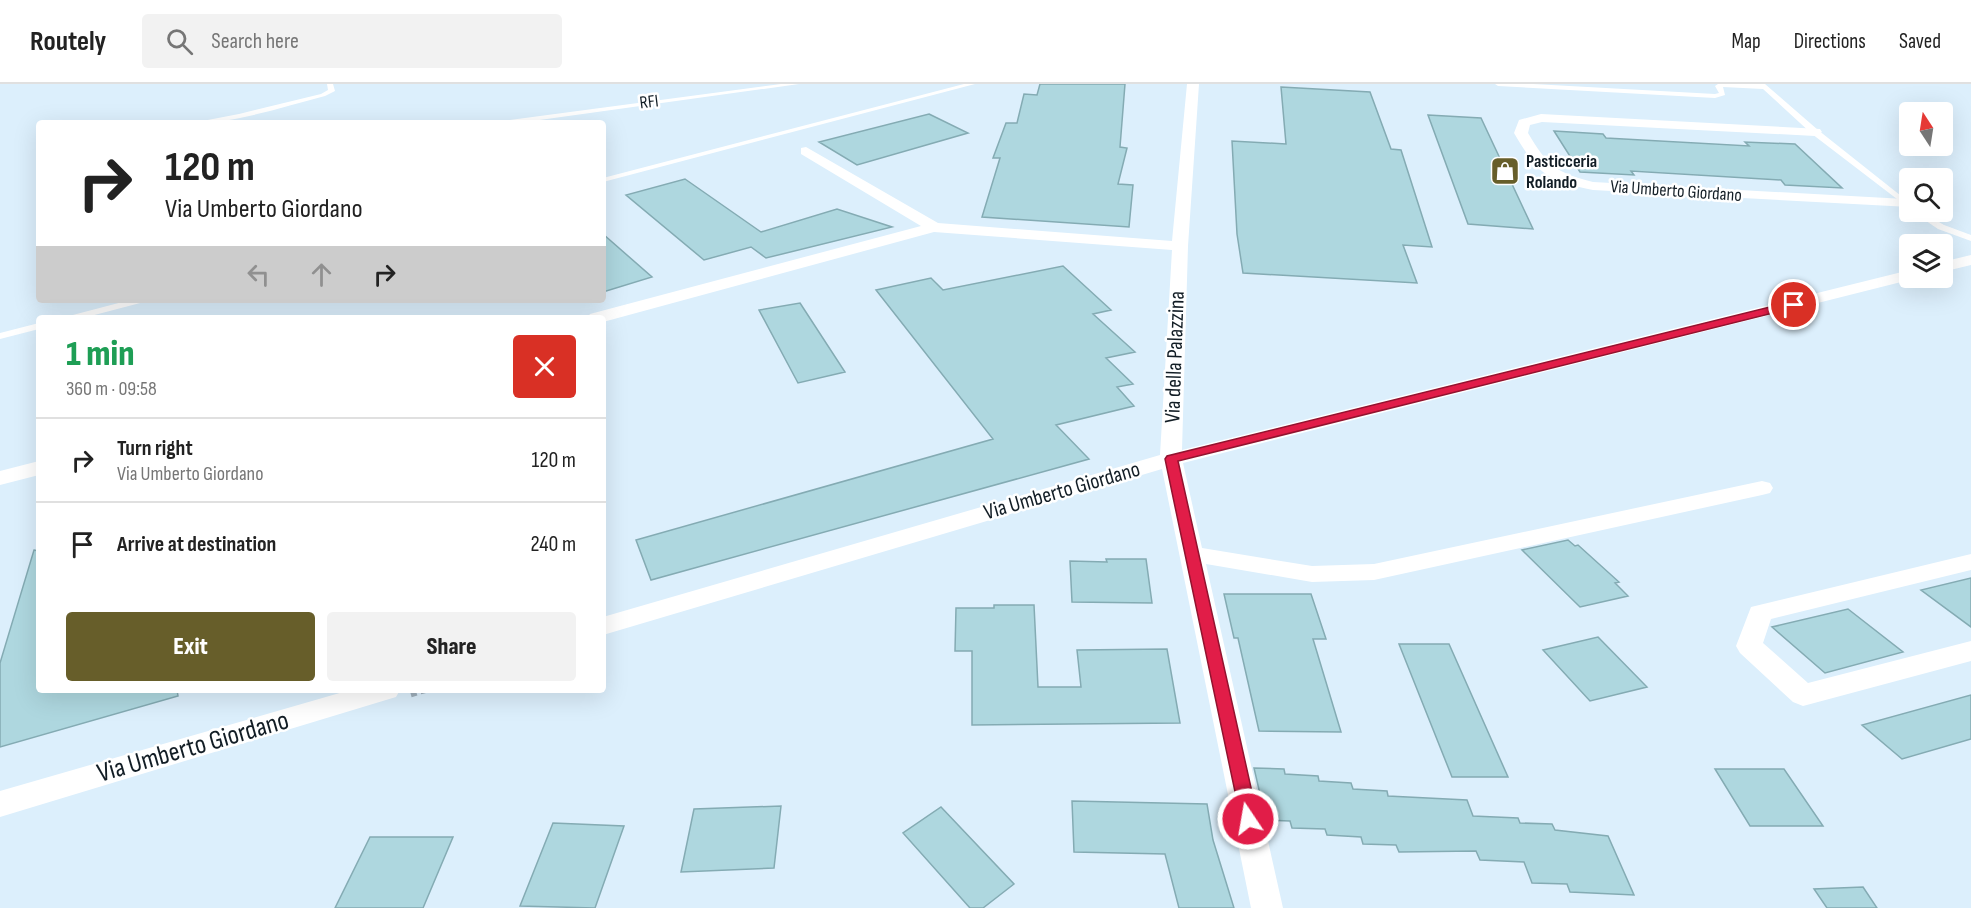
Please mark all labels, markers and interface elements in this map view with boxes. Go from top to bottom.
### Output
search box [142,14,562,68]
text: Routely [30,25,106,58]
icon: search [163,25,196,58]
text: Search here [211,28,299,55]
text: Map [1731,29,1761,54]
text: Directions [1794,29,1866,54]
text: Saved [1899,29,1941,54]
street label: RFI [638,90,660,114]
north arrow [1899,102,1953,156]
map controls [1899,102,1953,288]
text: 120 m [165,142,255,193]
icon: right [66,144,144,222]
place label: Pasticceria Rolando [1526,151,1597,193]
shop icon: Pasticceria Rolando [1489,155,1521,187]
button: search [1899,168,1953,222]
street label: Via Umberto Giordano [1610,176,1742,206]
text: Via Umberto Giordano [165,193,363,225]
button: layers [1899,234,1953,288]
icon: left [242,258,275,291]
icon: ahead [305,258,338,291]
icon: right [368,258,401,291]
pin [1768,279,1819,330]
icon: arrive [1777,288,1810,321]
street label: Via della Palazzina [1159,291,1191,423]
text: 1 min [66,333,134,376]
button: close [513,335,576,398]
text: 360 m · 09:58 [66,377,157,401]
text: Turn right [117,435,193,462]
icon: right [66,444,99,477]
text: 120 m [532,447,576,474]
street label: Via Umberto Giordano [981,456,1143,526]
text: Via Umberto Giordano [117,462,263,486]
icon: arrive [66,528,99,561]
text: Arrive at destination [117,531,276,558]
text: 240 m [530,531,576,558]
button: Exit [66,612,315,681]
button: Share [327,612,576,681]
street label: Via Umberto Giordano [94,704,292,790]
position arrow [1216,787,1280,851]

